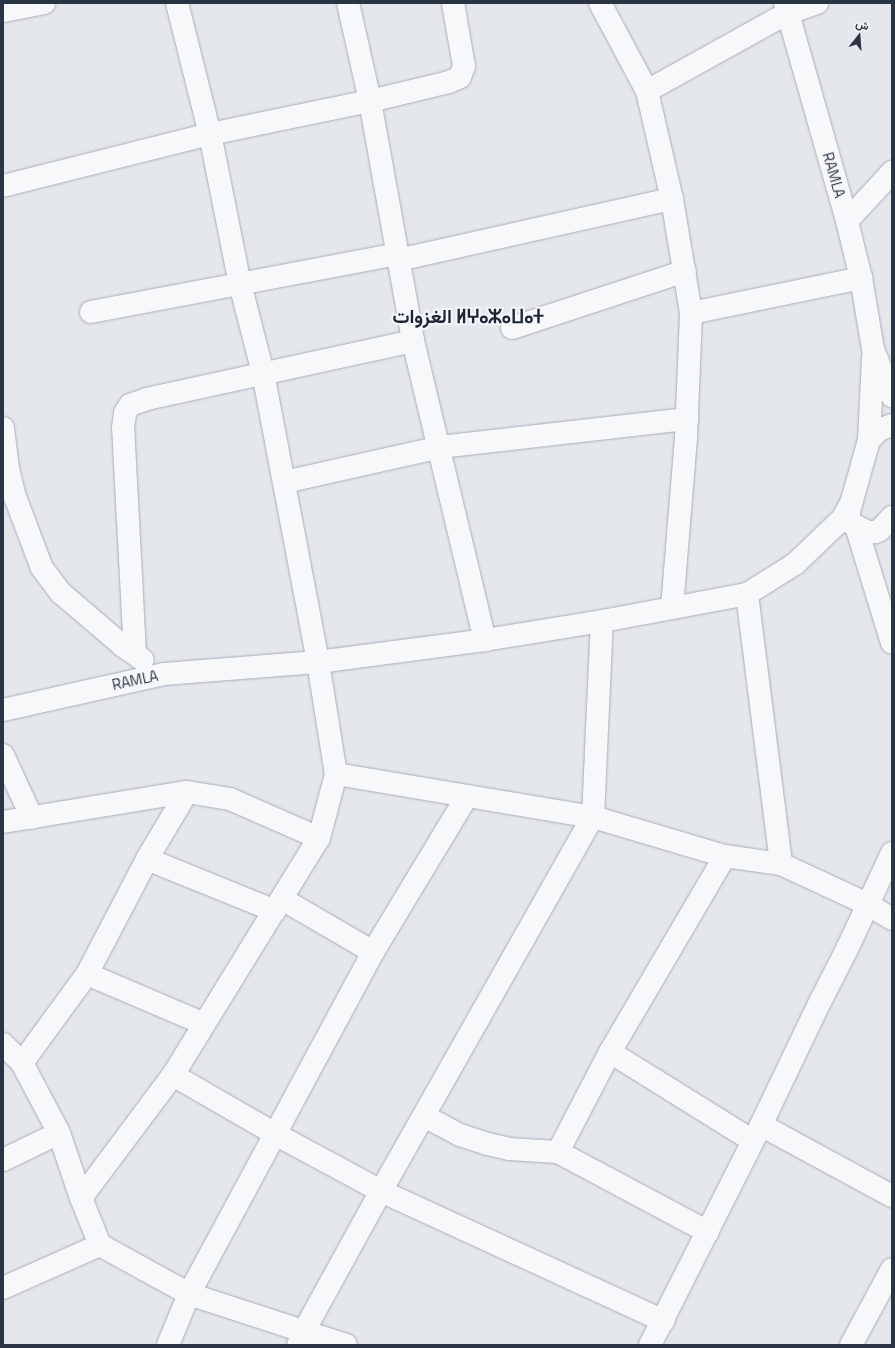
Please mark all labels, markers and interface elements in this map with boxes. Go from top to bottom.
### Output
text: ش [854,15,871,34]
north arrow [839,16,879,56]
street label: RAMLA [819,150,849,200]
district label: الغزوات ⵍⵖⴰⵣⴰⵡⴰⵜ [392,305,544,327]
street label: RAMLA [110,666,160,694]

